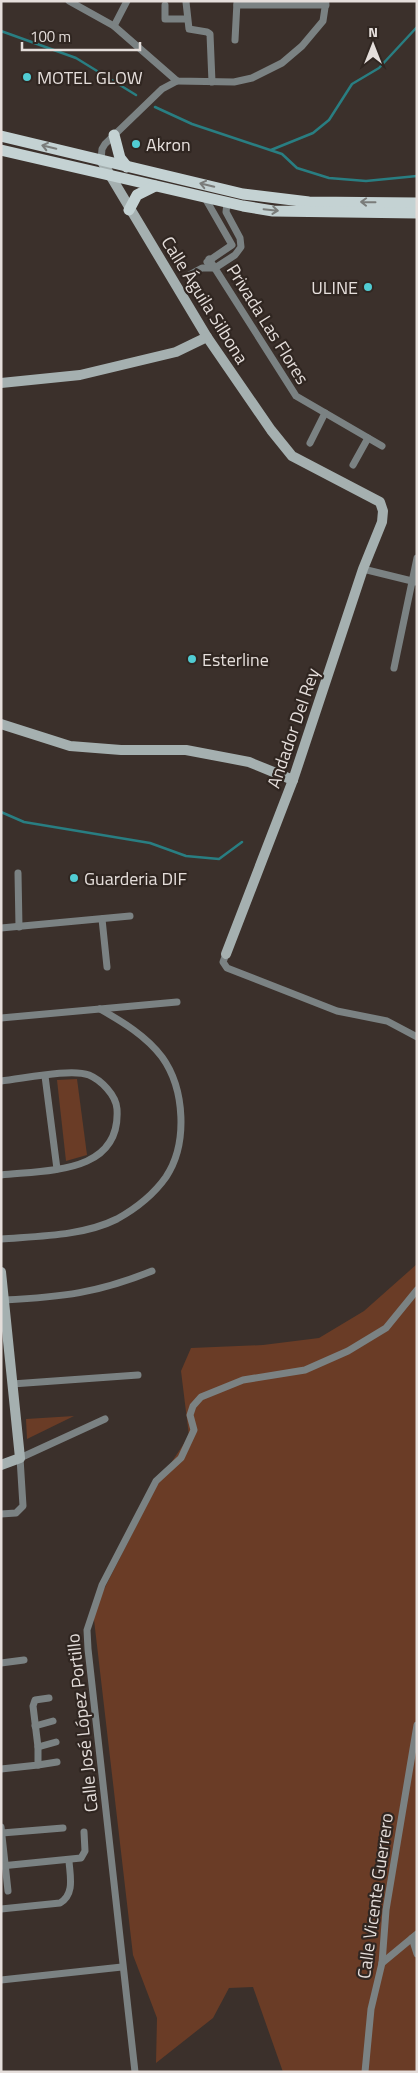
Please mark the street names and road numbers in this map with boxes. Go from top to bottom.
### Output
street label: Calle Águila Silbona [155,231,255,369]
street label: Privada Las Flores [220,259,316,389]
street label: Andador Del Rey [260,664,326,792]
street label: Calle José López Portillo [59,1632,105,1814]
street label: Calle Vicente Guerrero [350,1811,400,1981]

